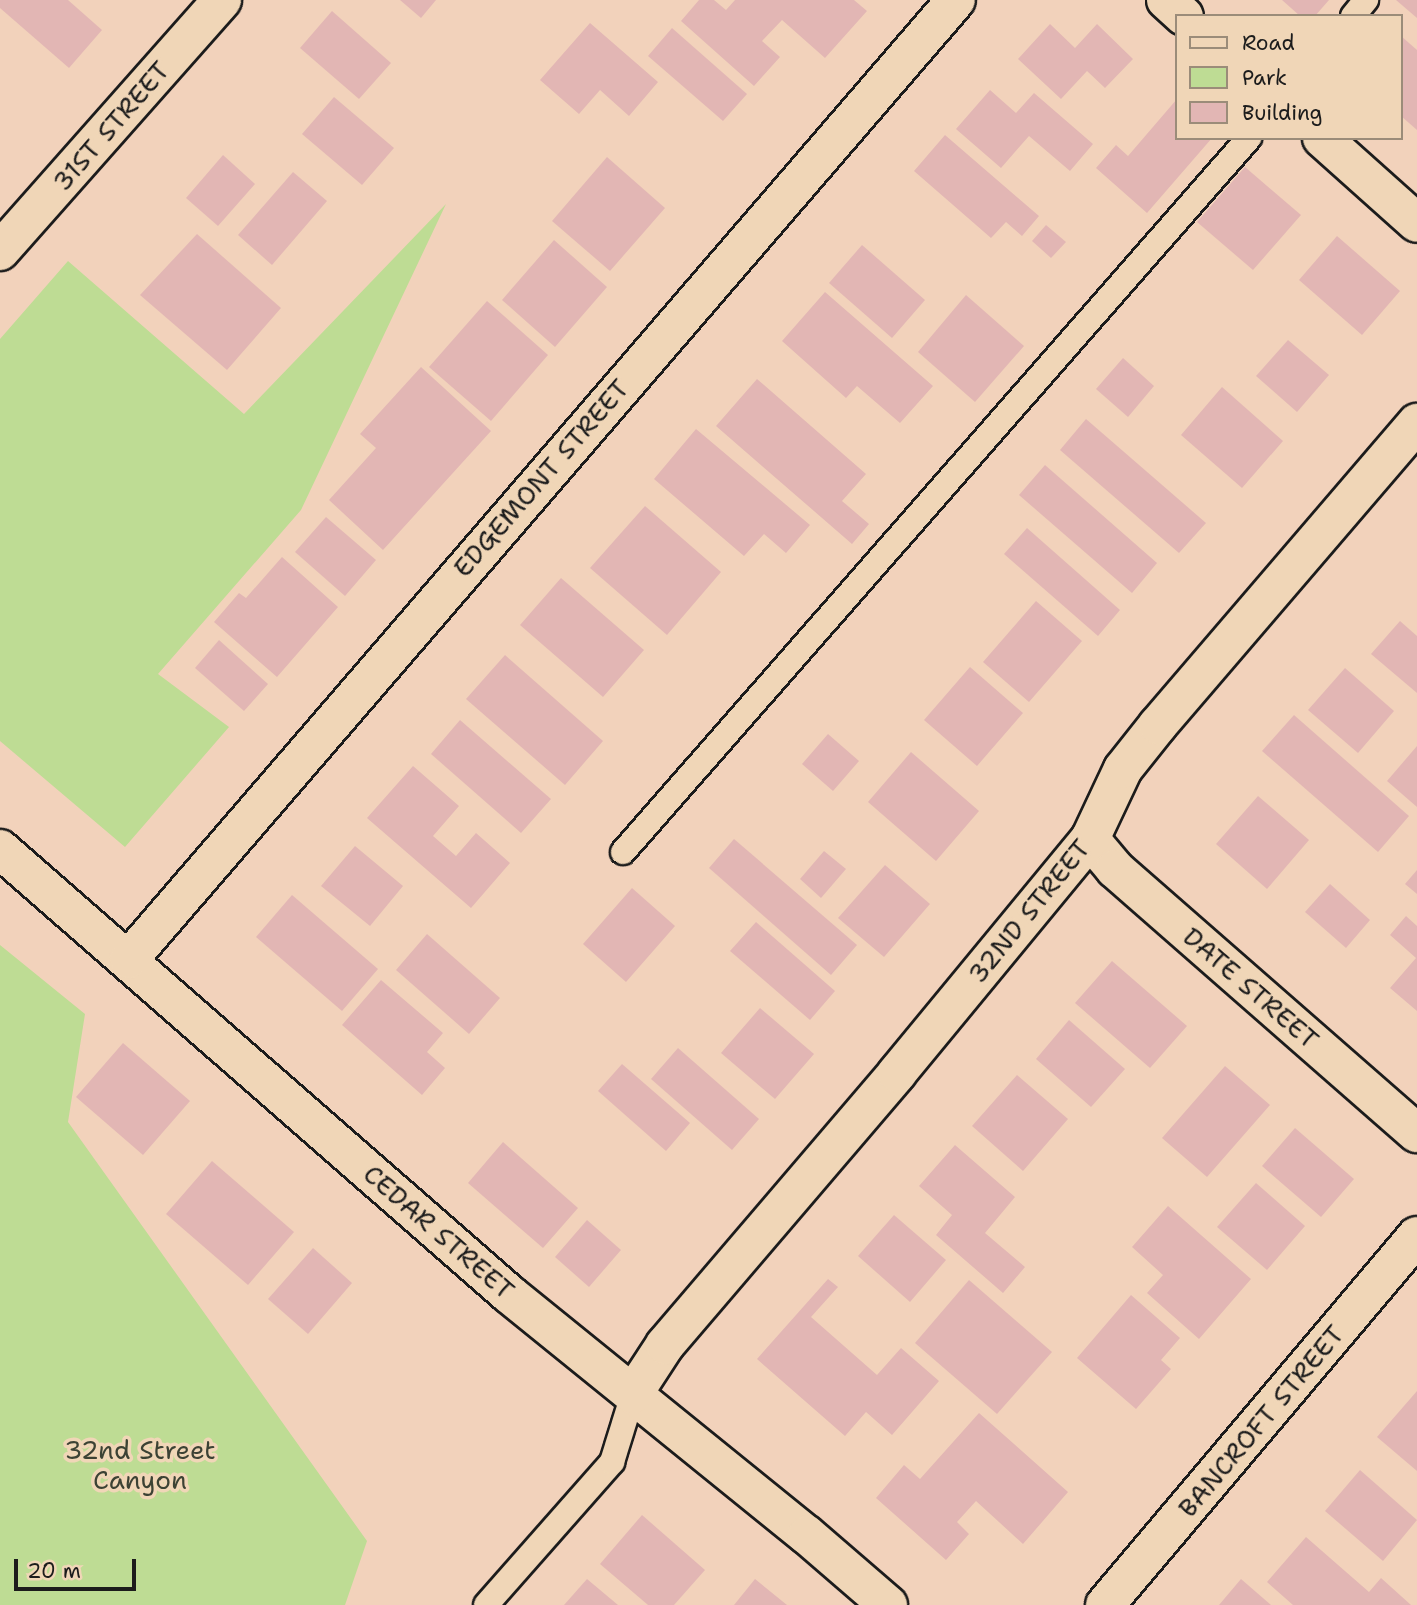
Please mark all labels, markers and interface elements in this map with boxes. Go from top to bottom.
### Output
legend [1176,14,1403,140]
text: Road [1242,29,1295,57]
street label: 31ST STREET [46,55,176,197]
text: Park [1242,64,1287,92]
text: Building [1242,99,1322,127]
street label: EDGEMONT STREET [447,373,635,583]
street label: 32ND STREET [961,833,1097,989]
street label: DATE STREET [1177,921,1325,1055]
street label: CEDAR STREET [357,1158,521,1306]
street label: BANCROFT STREET [1172,1319,1350,1523]
park label: 32nd Street Canyon [64,1434,216,1496]
scale bar [18,1546,140,1590]
text: 20 m [27,1557,81,1585]

